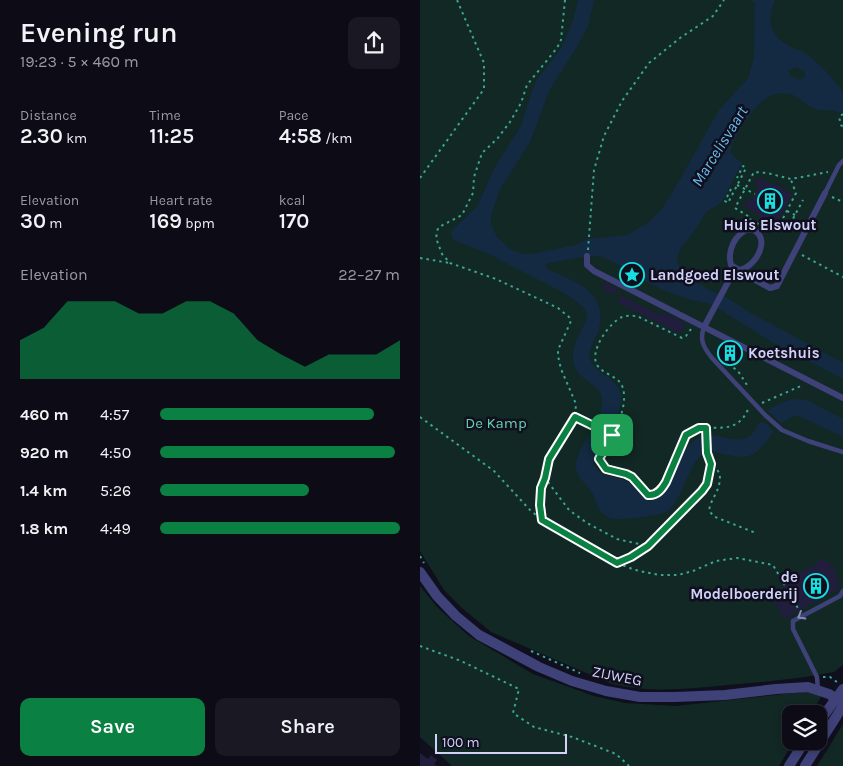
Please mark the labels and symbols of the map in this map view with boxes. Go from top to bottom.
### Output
water label: Marcelisvaart [687,102,752,190]
building icon: Huis Elswout [757,188,783,214]
place label: Huis Elswout [723,216,817,234]
place icon: Landgoed Elswout [619,262,645,288]
place label: Landgoed Elswout [650,266,779,284]
building icon: Koetshuis [717,340,743,366]
place label: Koetshuis [748,344,820,362]
park label: De Kamp [465,414,527,432]
pin [591,414,633,456]
place label: de Modelboerderij [690,568,798,603]
building icon: de Modelboerderij [803,573,829,599]
one-way arrow [798,610,807,620]
street label: ZIJWEG [590,662,644,690]
scale bar [435,731,568,754]

